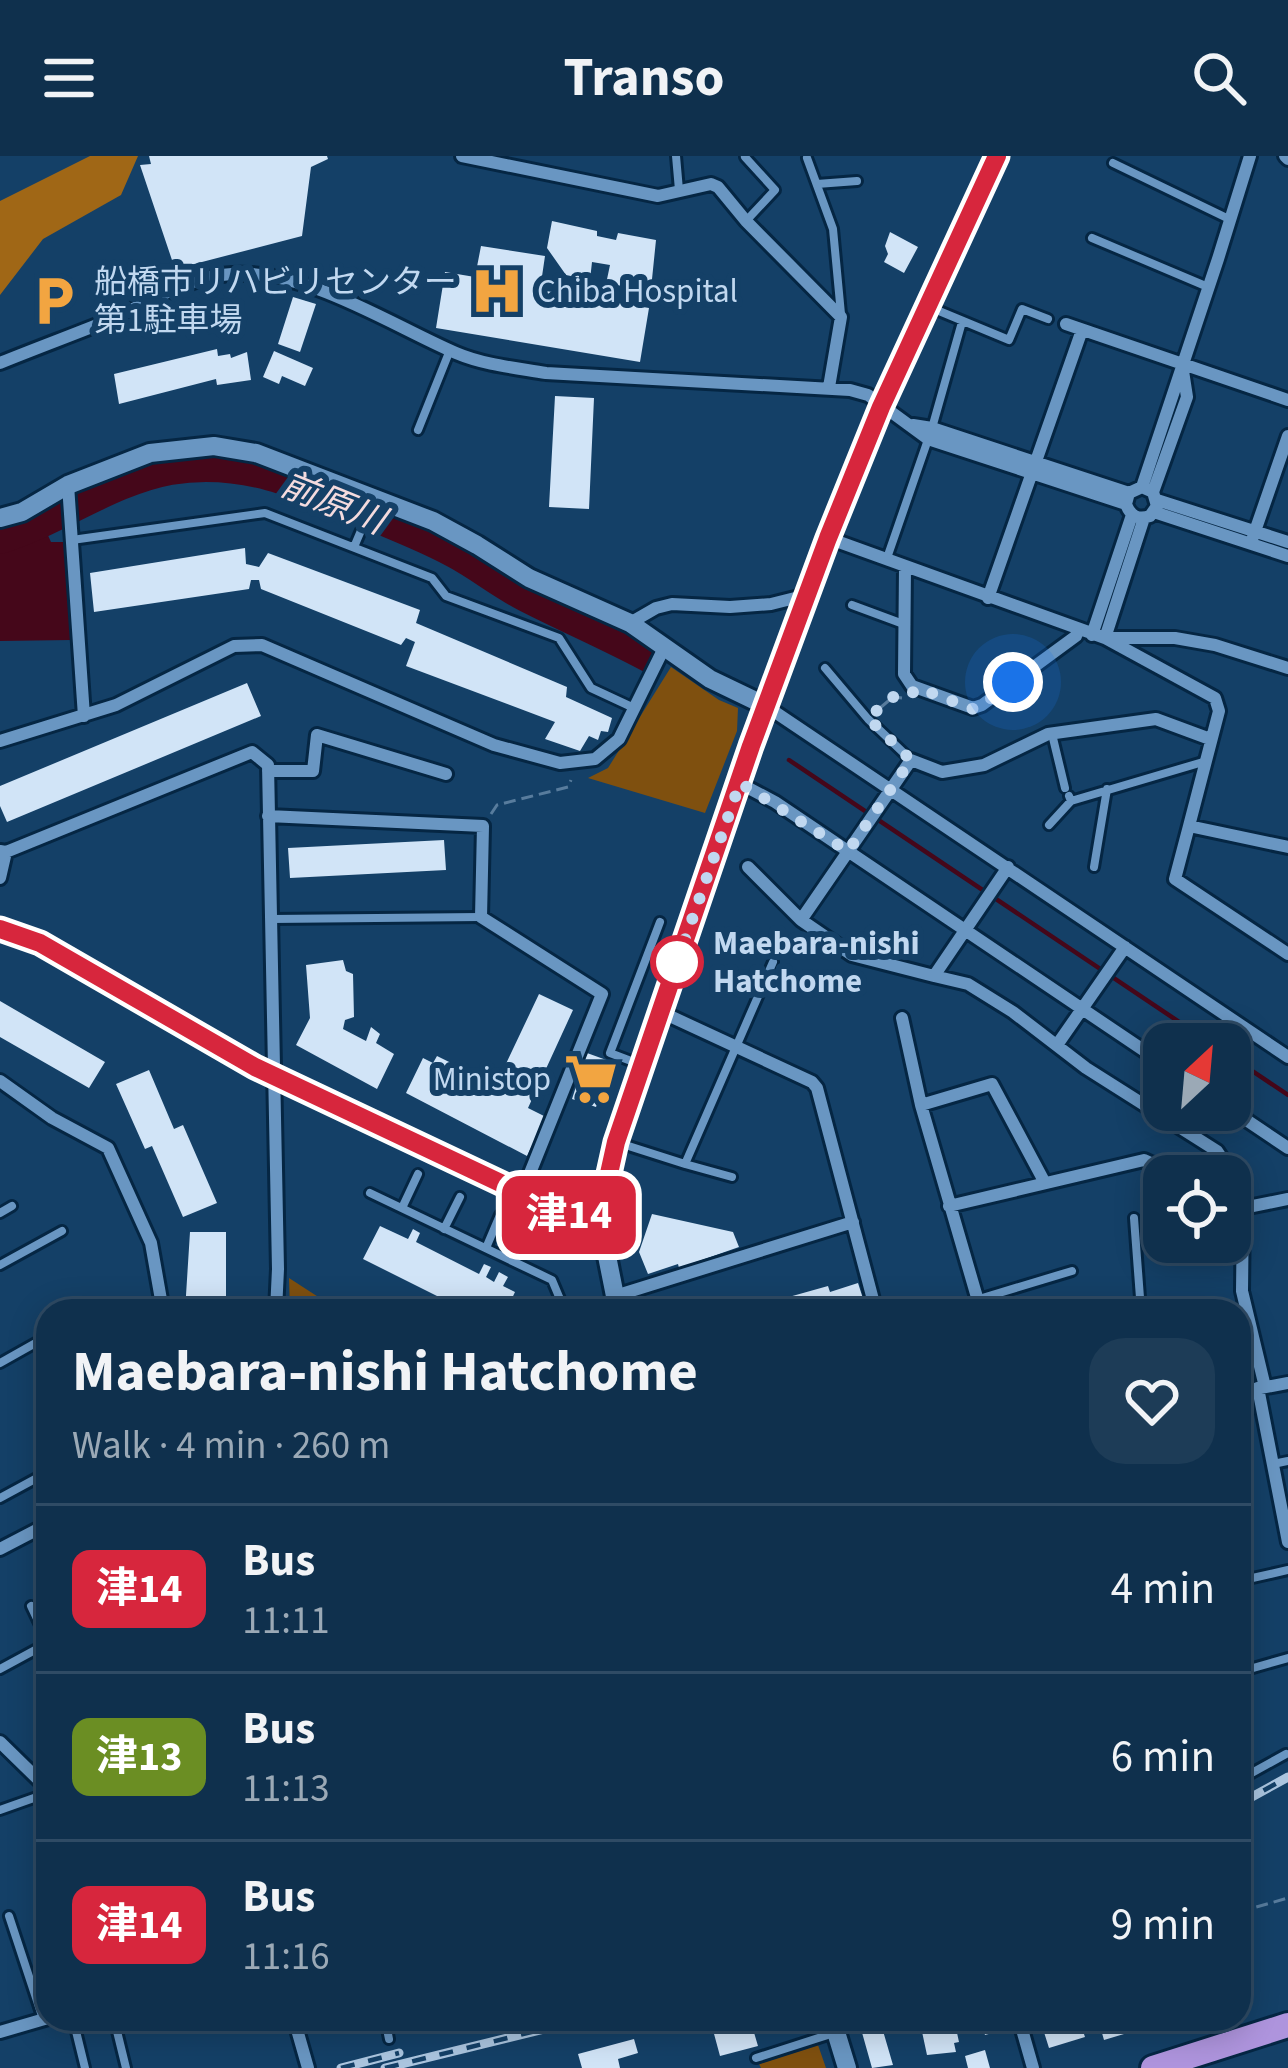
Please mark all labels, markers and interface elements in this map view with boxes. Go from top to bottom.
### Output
text: Transo [564,40,724,117]
icon: menu [36,45,102,111]
icon: search [1186,45,1252,111]
place label: 船橋市リハビリセンター 第1駐車場 [94,259,457,344]
hospital icon: Chiba Hospital [468,262,526,320]
place label: Chiba Hospital [537,268,738,315]
parking icon: 船橋市リハビリセンター 第1駐車場 [25,272,83,330]
water label: 前原川 [273,459,396,548]
your location [983,652,1043,712]
place label: Maebara-nishi Hatchome [713,920,920,1005]
marker: Maebara-nishi Hatchome [652,937,702,987]
north arrow [1143,1023,1251,1131]
map controls [1143,1023,1251,1263]
supermarket icon: Ministop [562,1050,620,1108]
place label: Ministop [433,1056,551,1103]
button: locate [1143,1155,1251,1263]
line badge: 津14 [500,1176,638,1254]
text: 津14 [526,1185,612,1245]
text: Maebara-nishi Hatchome [72,1332,698,1413]
button: heart [1089,1338,1215,1464]
text: Walk · 4 min · 260 m [72,1418,390,1474]
text: Bus [242,1529,315,1593]
text: 4 min [1111,1557,1215,1621]
text: 津14 [96,1559,182,1619]
text: 11:11 [242,1593,330,1649]
text: Bus [242,1697,315,1761]
text: 6 min [1111,1725,1215,1789]
text: 津13 [96,1727,182,1787]
text: 11:13 [242,1761,330,1817]
text: Bus [242,1865,315,1929]
text: 9 min [1111,1893,1215,1957]
text: 津14 [96,1895,182,1955]
text: 11:16 [242,1929,330,1985]

